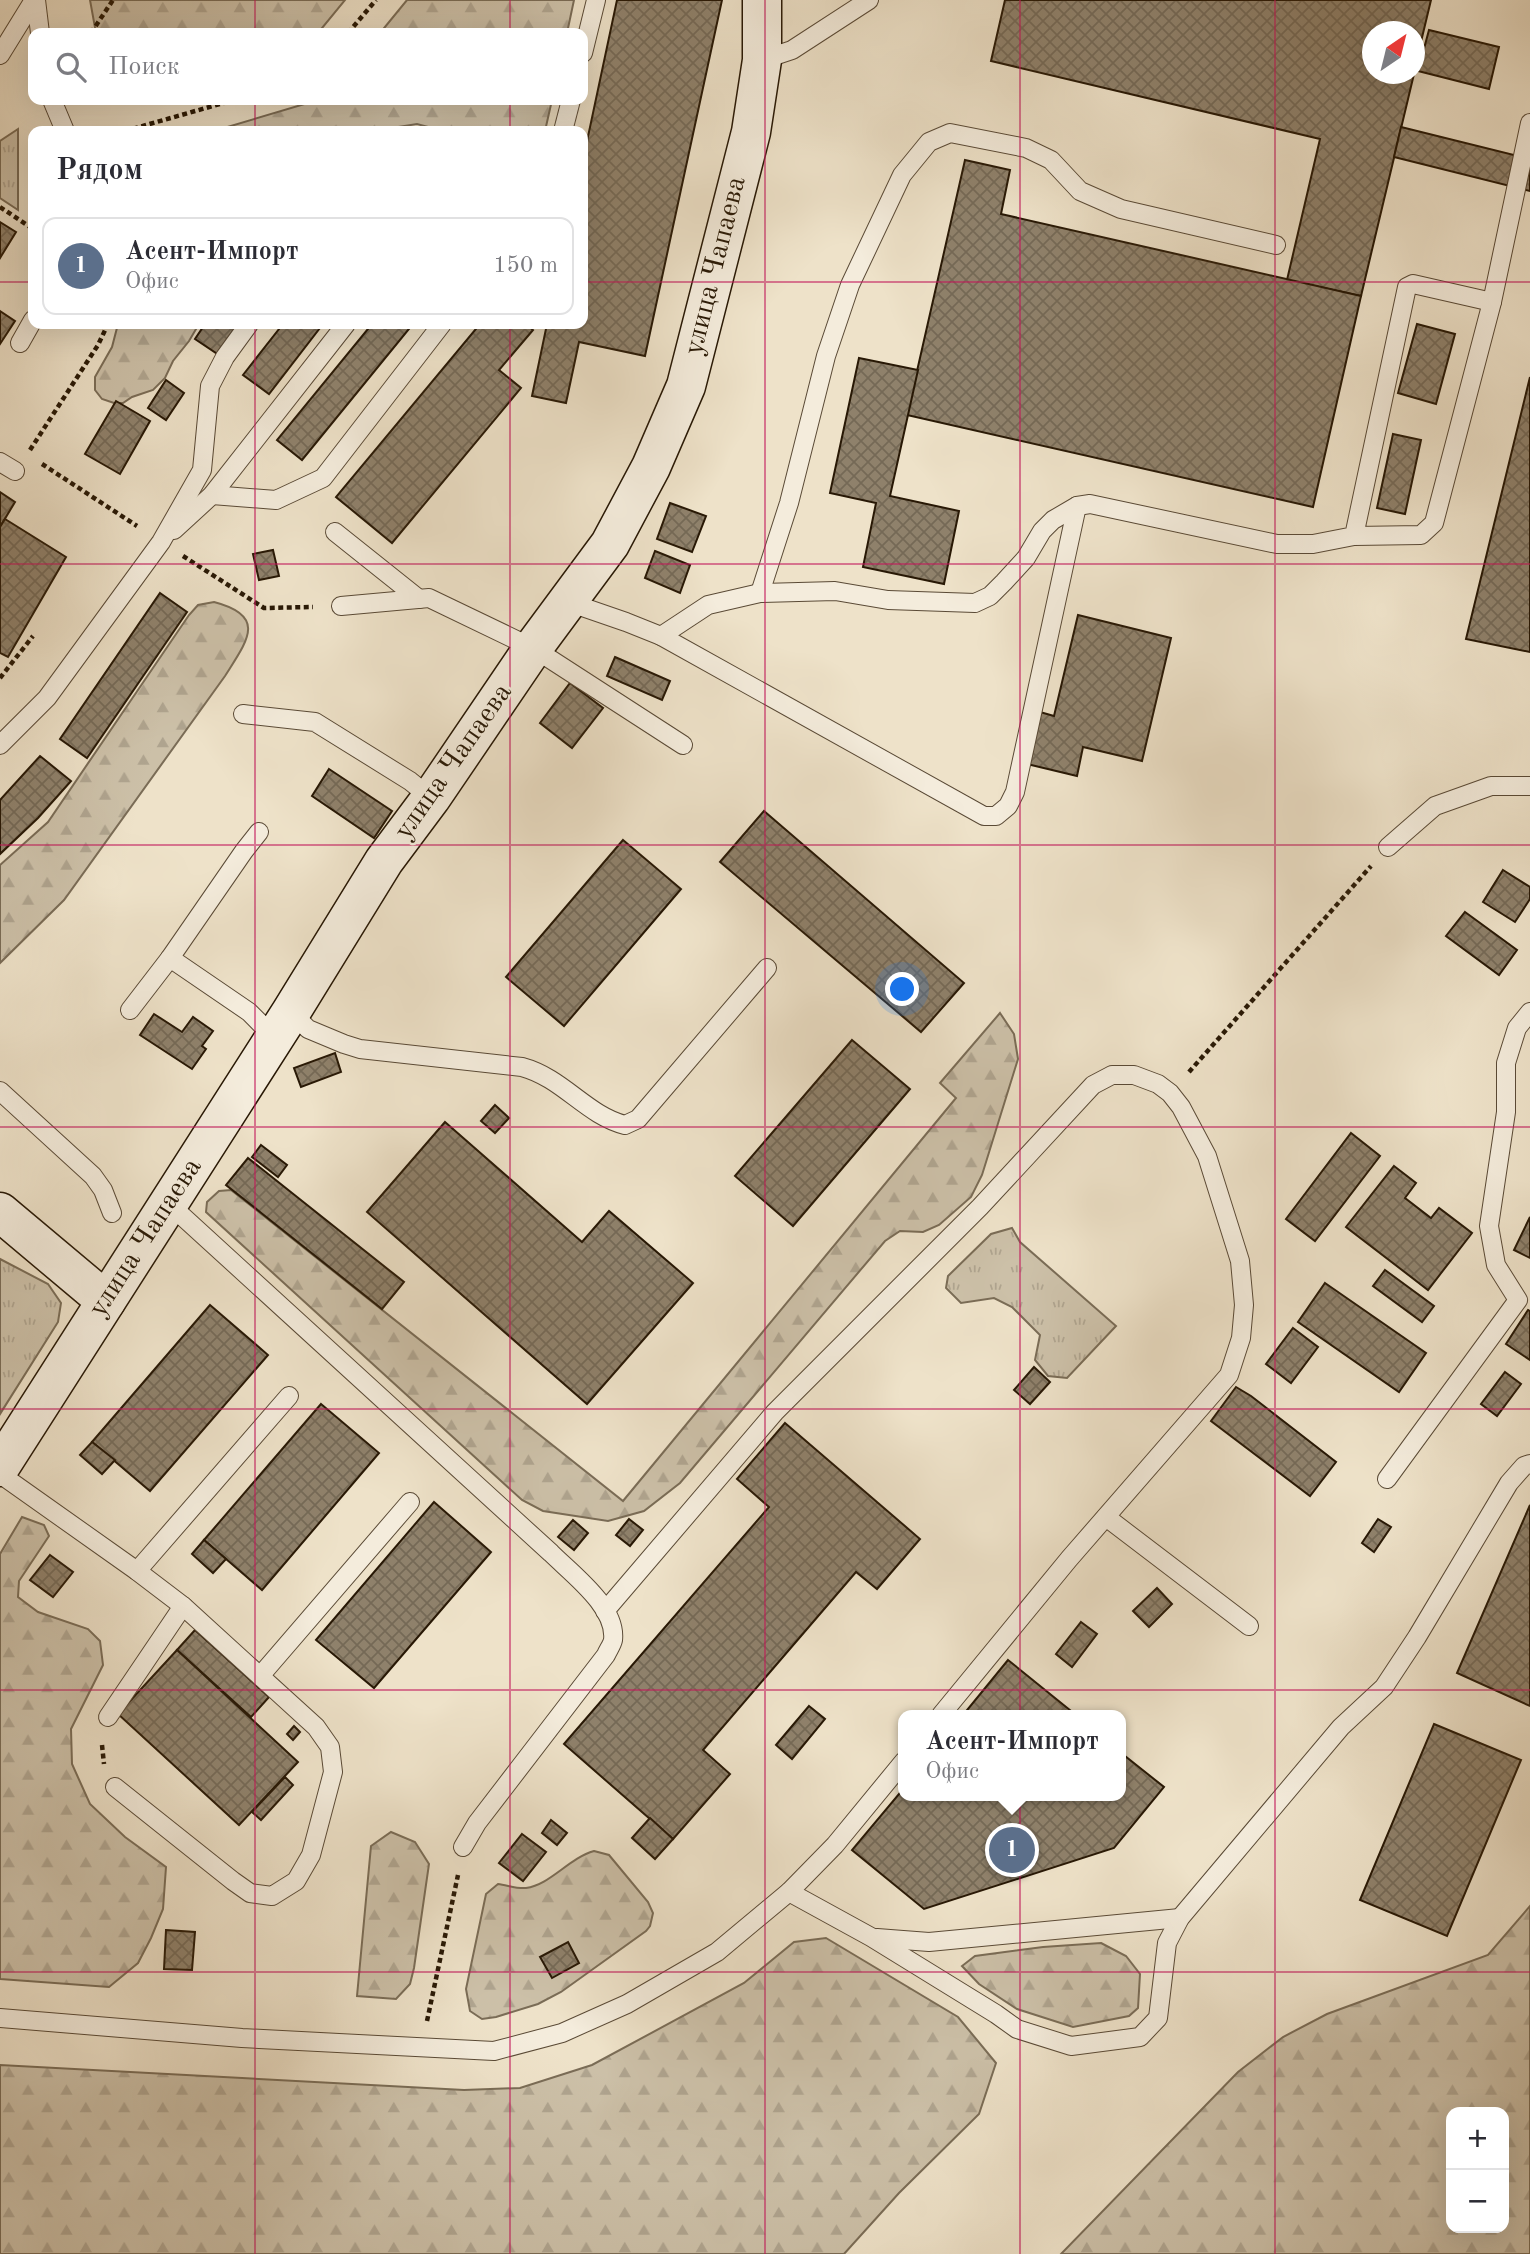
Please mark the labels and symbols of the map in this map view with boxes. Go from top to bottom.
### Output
north arrow [1362,21,1425,84]
street label: улица Чапаева [680,174,752,358]
street label: улица Чапаева [390,679,518,845]
your location [885,972,919,1006]
street label: улица Чапаева [84,1153,208,1322]
pin: 1 [989,1824,1035,1876]

